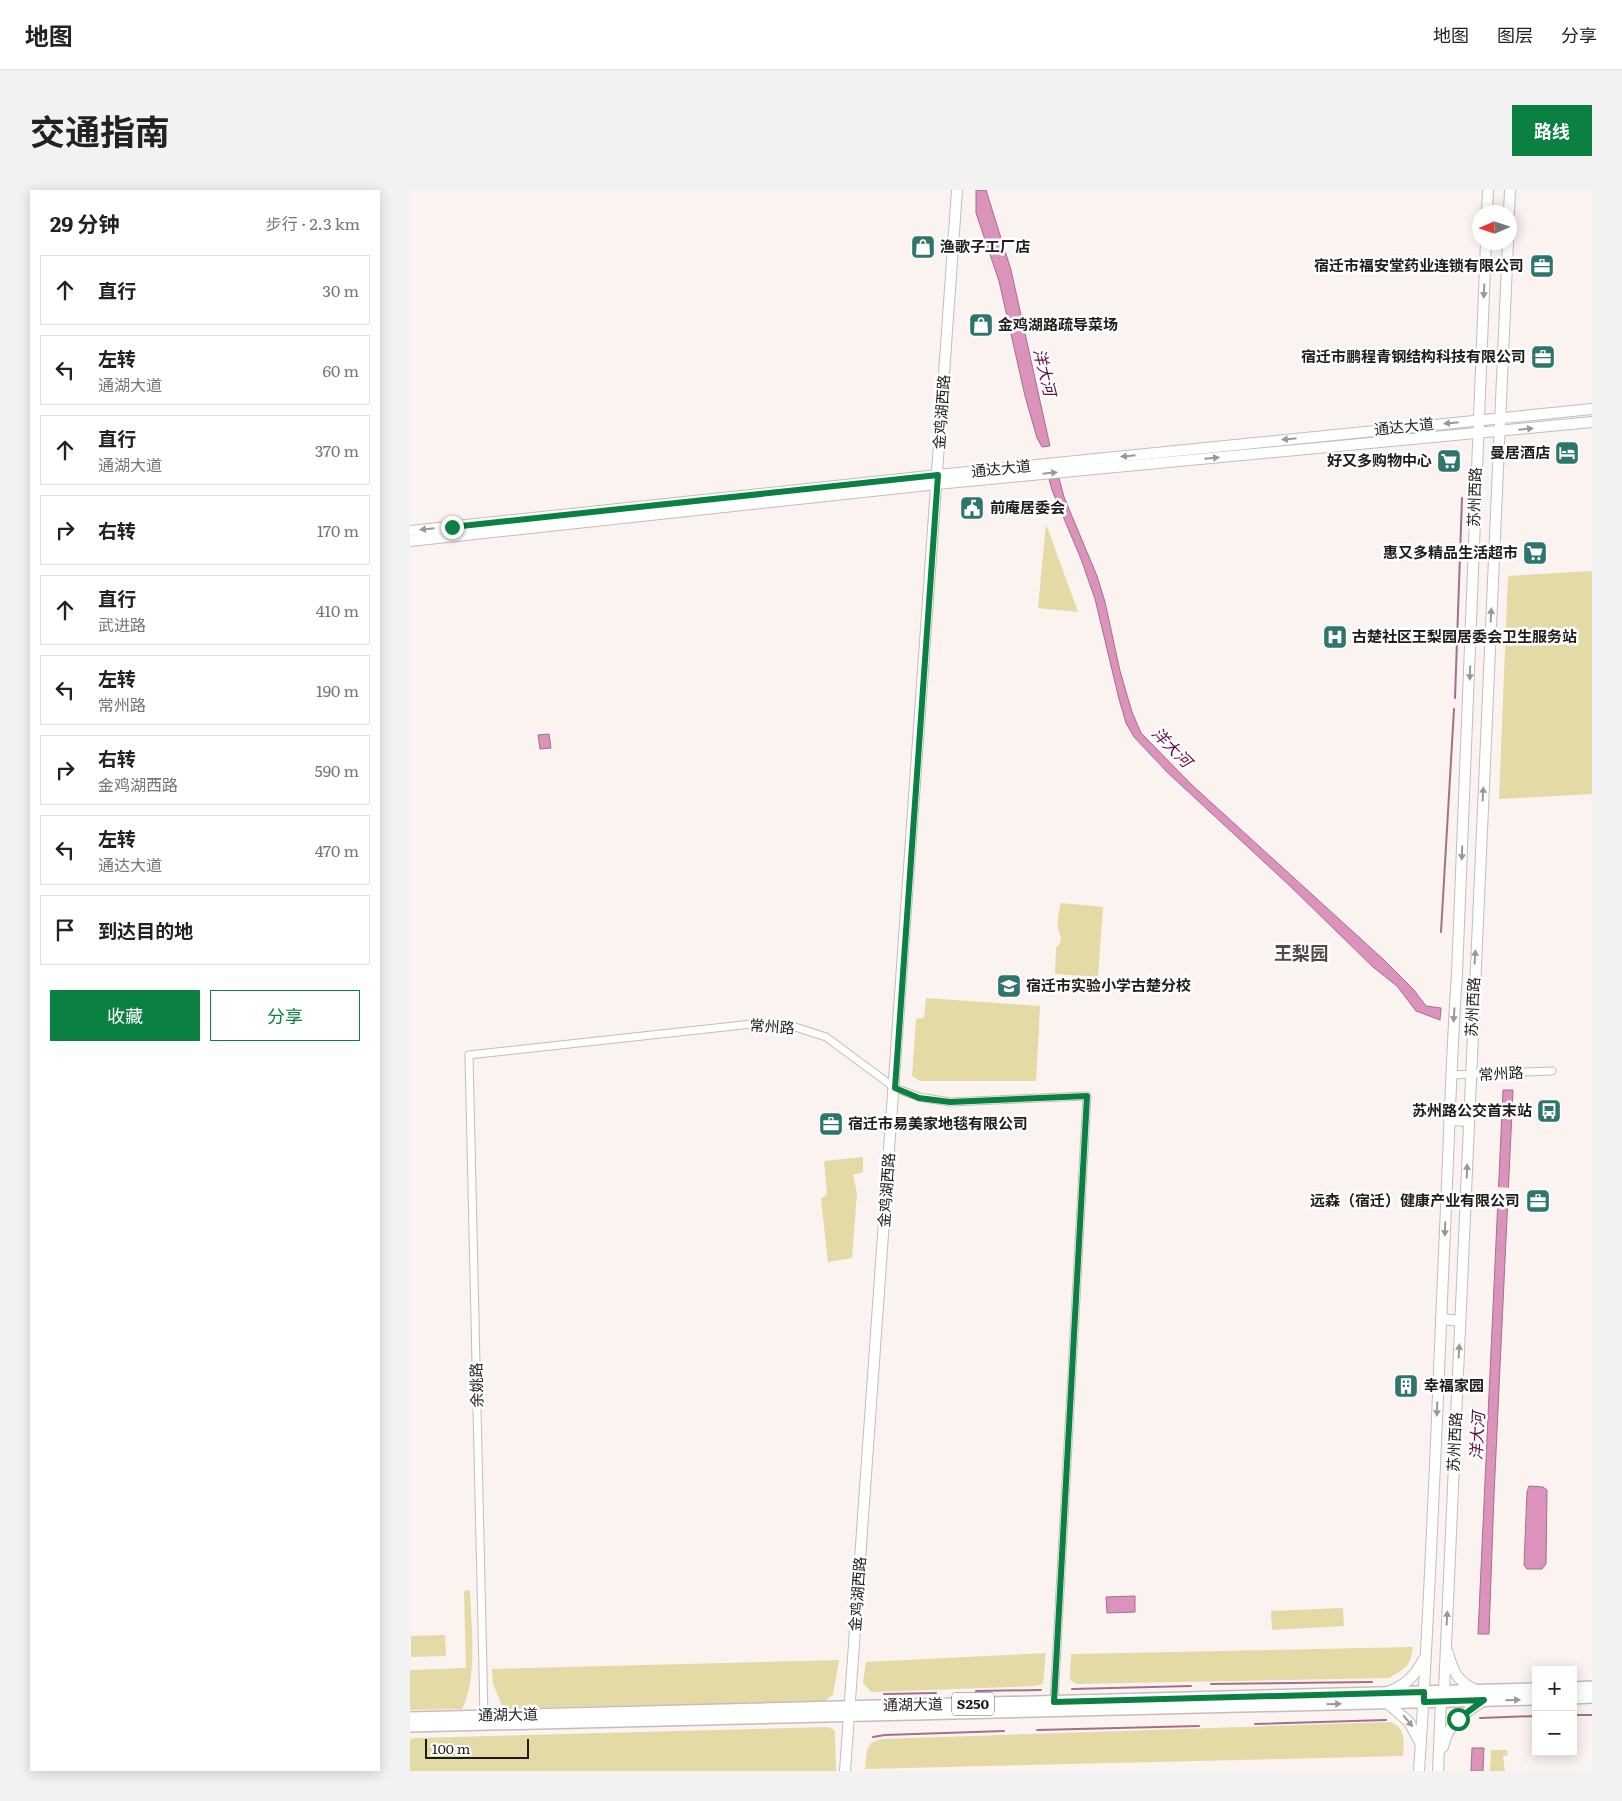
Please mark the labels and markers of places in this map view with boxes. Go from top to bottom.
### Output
shop icon: 渔歌子工厂店 [910,234,936,260]
place label: 渔歌子工厂店 [940,234,1030,257]
place label: 宿迁市福安堂药业连锁有限公司 [1314,253,1524,276]
office icon: 宿迁市福安堂药业连锁有限公司 [1529,253,1555,279]
shop icon: 金鸡湖路疏导菜场 [968,312,994,338]
place label: 金鸡湖路疏导菜场 [998,312,1118,335]
place label: 宿迁市鹏程青钢结构科技有限公司 [1301,344,1526,367]
office icon: 宿迁市鹏程青钢结构科技有限公司 [1530,344,1556,370]
place label: 曼居酒店 [1490,440,1550,463]
hotel icon: 曼居酒店 [1554,440,1580,466]
place label: 好又多购物中心 [1327,448,1432,471]
supermarket icon: 好又多购物中心 [1436,448,1462,474]
public building icon: 前庵居委会 [959,495,985,521]
place label: 前庵居委会 [990,495,1065,518]
place label: 惠又多精品生活超市 [1383,540,1518,563]
supermarket icon: 惠又多精品生活超市 [1522,540,1548,566]
hospital icon: 古楚社区王梨园居委会卫生服务站 [1322,624,1348,650]
place label: 古楚社区王梨园居委会卫生服务站 [1352,624,1577,647]
school or university icon: 宿迁市实验小学古楚分校 [996,973,1022,999]
place label: 宿迁市实验小学古楚分校 [1026,973,1191,996]
place label: 苏州路公交首末站 [1412,1098,1532,1121]
bus stop icon: 苏州路公交首末站 [1536,1098,1562,1124]
office icon: 宿迁市易美家地毯有限公司 [818,1111,844,1137]
place label: 宿迁市易美家地毯有限公司 [848,1111,1028,1134]
place label: 远森（宿迁）健康产业有限公司 [1310,1188,1520,1211]
office icon: 远森（宿迁）健康产业有限公司 [1525,1188,1551,1214]
building icon: 幸福家园 [1393,1373,1419,1399]
place label: 幸福家园 [1424,1373,1484,1396]

